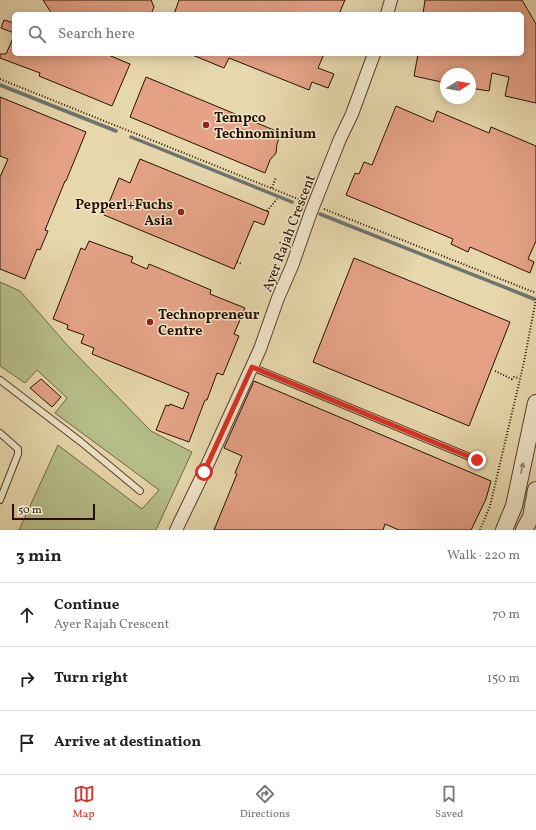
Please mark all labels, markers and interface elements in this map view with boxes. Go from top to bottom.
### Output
search box [12,12,524,56]
icon: search [26,23,48,45]
text: Search here [58,24,135,45]
north arrow [440,68,476,104]
place label: Tempco Technominium [214,109,317,144]
marker: Tempco Technominium [201,120,211,130]
street label: Ayer Rajah Crescent [258,172,321,295]
place label: Pepperl+Fuchs Asia [75,196,173,231]
marker: Pepperl+Fuchs Asia [176,207,186,217]
place label: Technopreneur Centre [158,306,260,341]
marker: Technopreneur Centre [145,317,155,327]
route end [468,451,486,469]
one-way arrow [520,462,526,474]
route start [195,463,213,481]
scale bar [12,502,95,521]
text: 50 m [18,503,42,518]
text: 3 min [16,545,62,568]
text: Walk · 220 m [447,547,520,565]
text: Continue [54,595,119,616]
icon: ahead [16,604,38,626]
text: 70 m [492,606,520,624]
text: Ayer Rajah Crescent [54,616,169,634]
icon: right [16,668,38,690]
text: Turn right [54,668,128,689]
text: 150 m [487,670,520,688]
icon: arrive [16,732,38,754]
text: Arrive at destination [54,732,201,753]
tab: Map [73,783,95,822]
tab: Directions [240,783,290,822]
tab: Saved [435,783,463,822]

